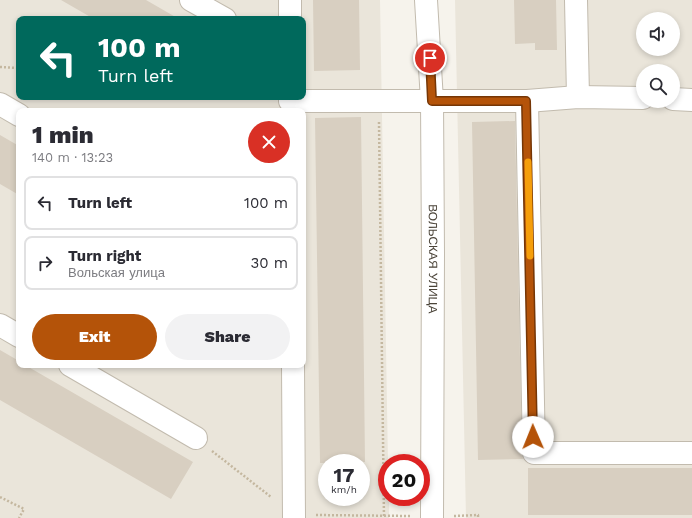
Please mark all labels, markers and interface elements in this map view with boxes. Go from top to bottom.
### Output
map controls [636,12,680,108]
button: sound [636,12,680,56]
text: 100 m [98,31,181,64]
icon: left [32,32,84,84]
pin [413,41,447,75]
icon: arrive [419,47,441,69]
button: search [636,64,680,108]
text: Turn left [98,65,173,86]
text: 1 min [32,121,94,149]
button: close [248,121,290,163]
text: 140 m · 13:23 [32,150,113,165]
icon: left [34,192,56,214]
text: Turn left [68,194,132,212]
text: 100 m [244,194,288,212]
street label: ВОЛЬСКАЯ УЛИЦА [426,204,440,314]
text: Turn right [68,247,141,265]
icon: right [34,252,56,274]
text: 30 m [251,254,288,272]
text: Вольская улица [68,265,165,280]
button: Exit [32,314,157,360]
button: Share [165,314,290,360]
position arrow [512,416,554,458]
speed limit sign: 20 [378,454,430,506]
text: 17 [334,463,354,487]
text: km/h [331,484,357,495]

